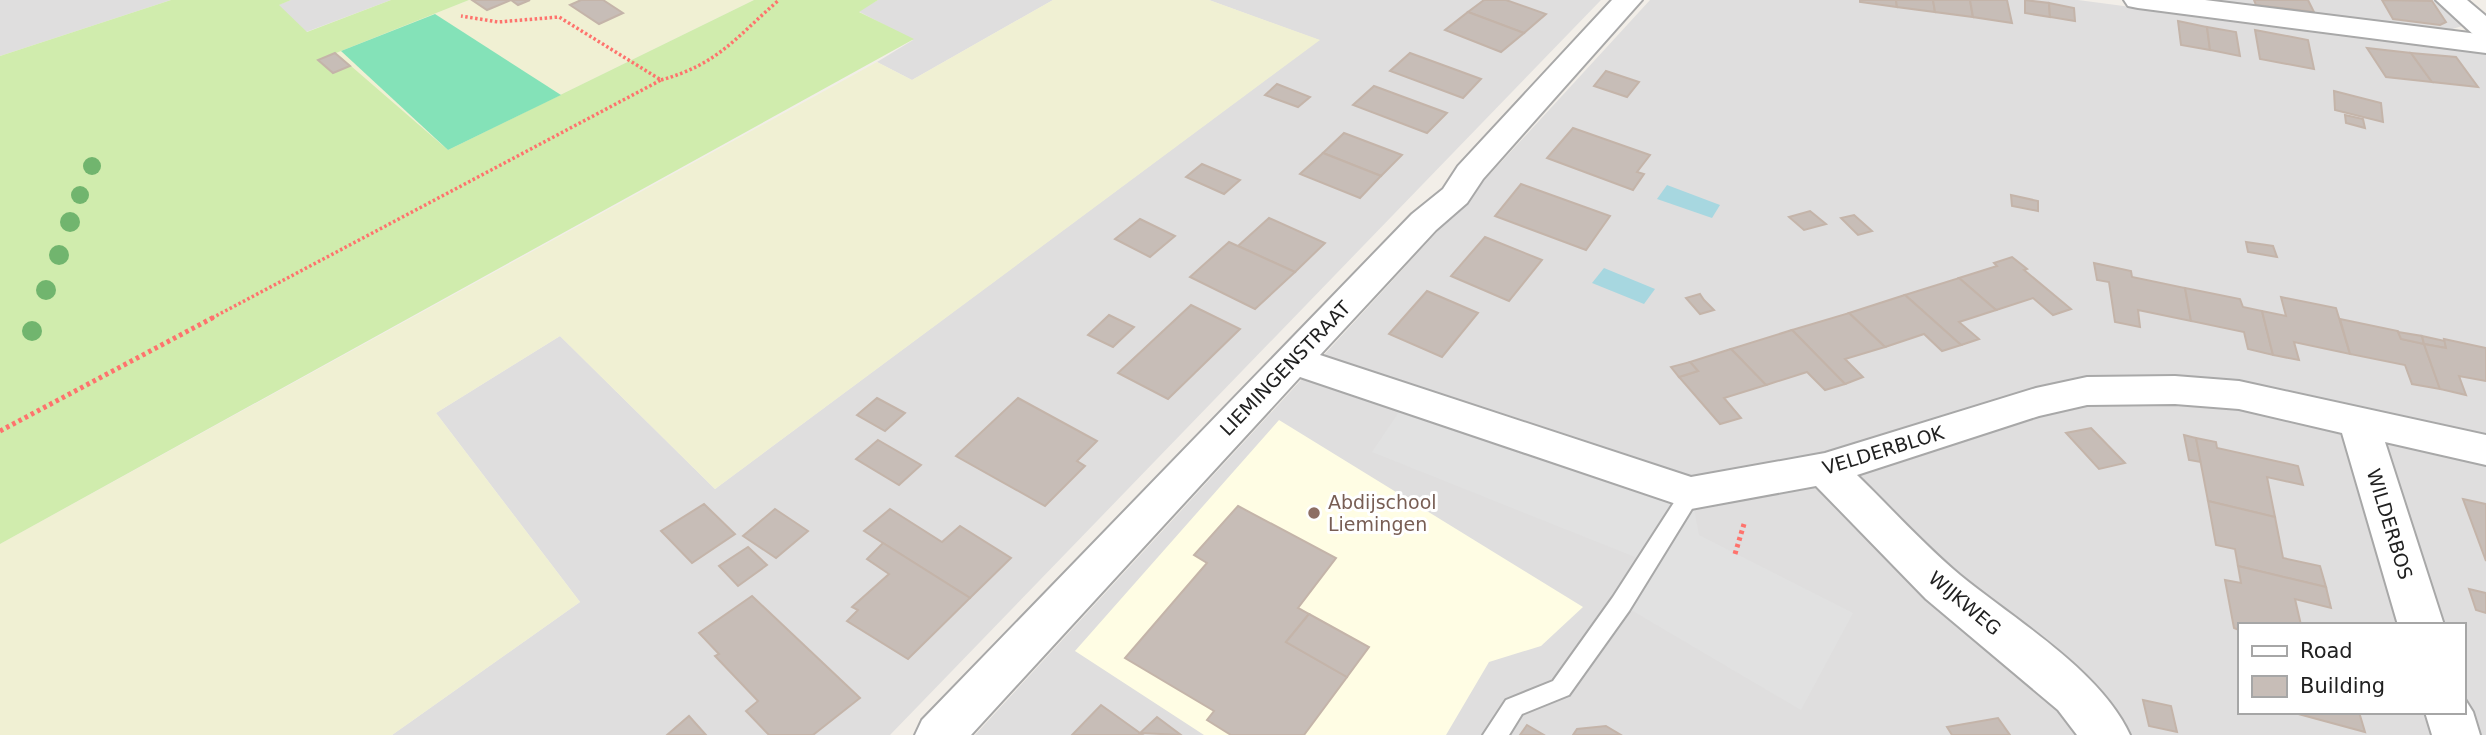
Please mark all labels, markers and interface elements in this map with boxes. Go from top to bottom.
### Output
street label: LIEMINGENSTRAAT [1215,296,1355,440]
street label: VELDERBLOK [1820,421,1947,479]
street label: WILDERBOS [2363,466,2417,582]
place label: Abdijschool Liemingen [1328,491,1437,535]
marker: Abdijschool Liemingen [1306,505,1322,521]
street label: WIJKWEG [1924,567,2006,639]
legend [2238,623,2465,714]
text: Road [2300,639,2353,663]
text: Building [2300,674,2385,698]

